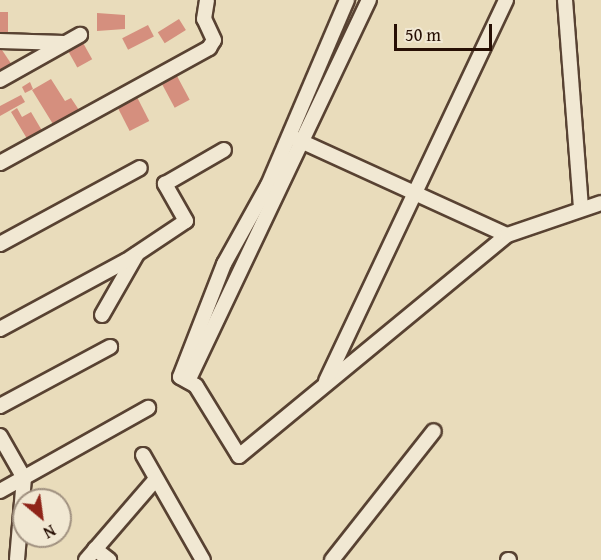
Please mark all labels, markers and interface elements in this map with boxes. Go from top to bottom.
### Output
scale bar [397,12,494,50]
text: 50 m [405,21,441,48]
north arrow [12,488,72,548]
text: N [39,519,60,545]

